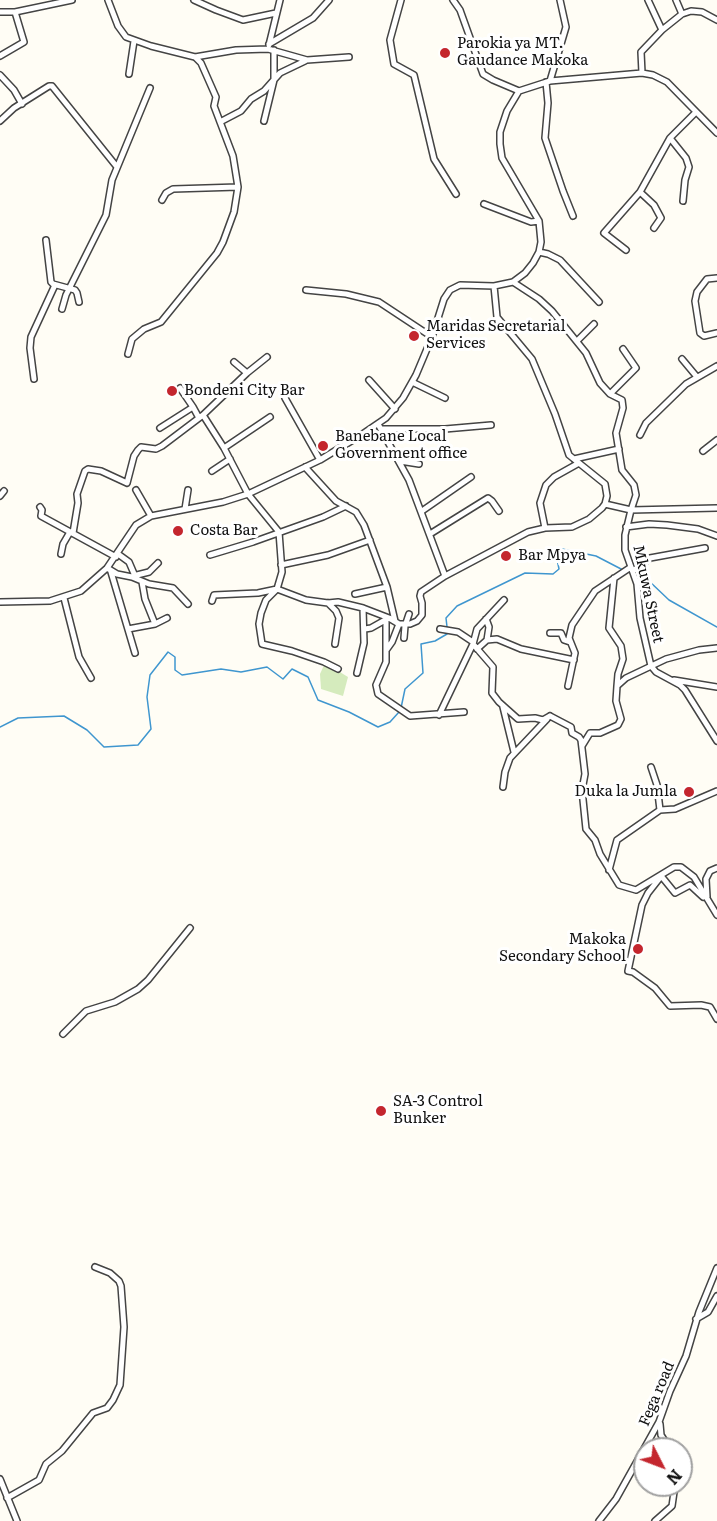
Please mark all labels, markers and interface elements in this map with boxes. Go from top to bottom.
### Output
place label: Parokia ya MT. Gaudance Makoka [457,35,588,70]
marker: Parokia ya MT. Gaudance Makoka [438,46,452,60]
place label: Maridas Secretarial Services [426,318,565,353]
marker: Maridas Secretarial Services [407,329,421,343]
place label: Bondeni City Bar [184,382,305,400]
marker: Bondeni City Bar [165,384,179,398]
place label: Banebane Local Government office [335,428,467,463]
marker: Banebane Local Government office [316,439,330,453]
place label: Costa Bar [190,522,258,540]
marker: Costa Bar [171,524,185,538]
street label: Mkuwa Street [629,543,667,645]
place label: Bar Mpya [518,547,586,565]
marker: Bar Mpya [499,549,513,563]
place label: Duka la Jumla [575,783,677,801]
marker: Duka la Jumla [682,785,696,799]
place label: Makoka Secondary School [499,931,626,966]
marker: Makoka Secondary School [631,942,645,956]
place label: SA-3 Control Bunker [393,1093,483,1128]
marker: SA-3 Control Bunker [374,1104,388,1118]
street label: Fega road [635,1359,679,1429]
north arrow [633,1437,693,1497]
text: N [661,1465,688,1491]

